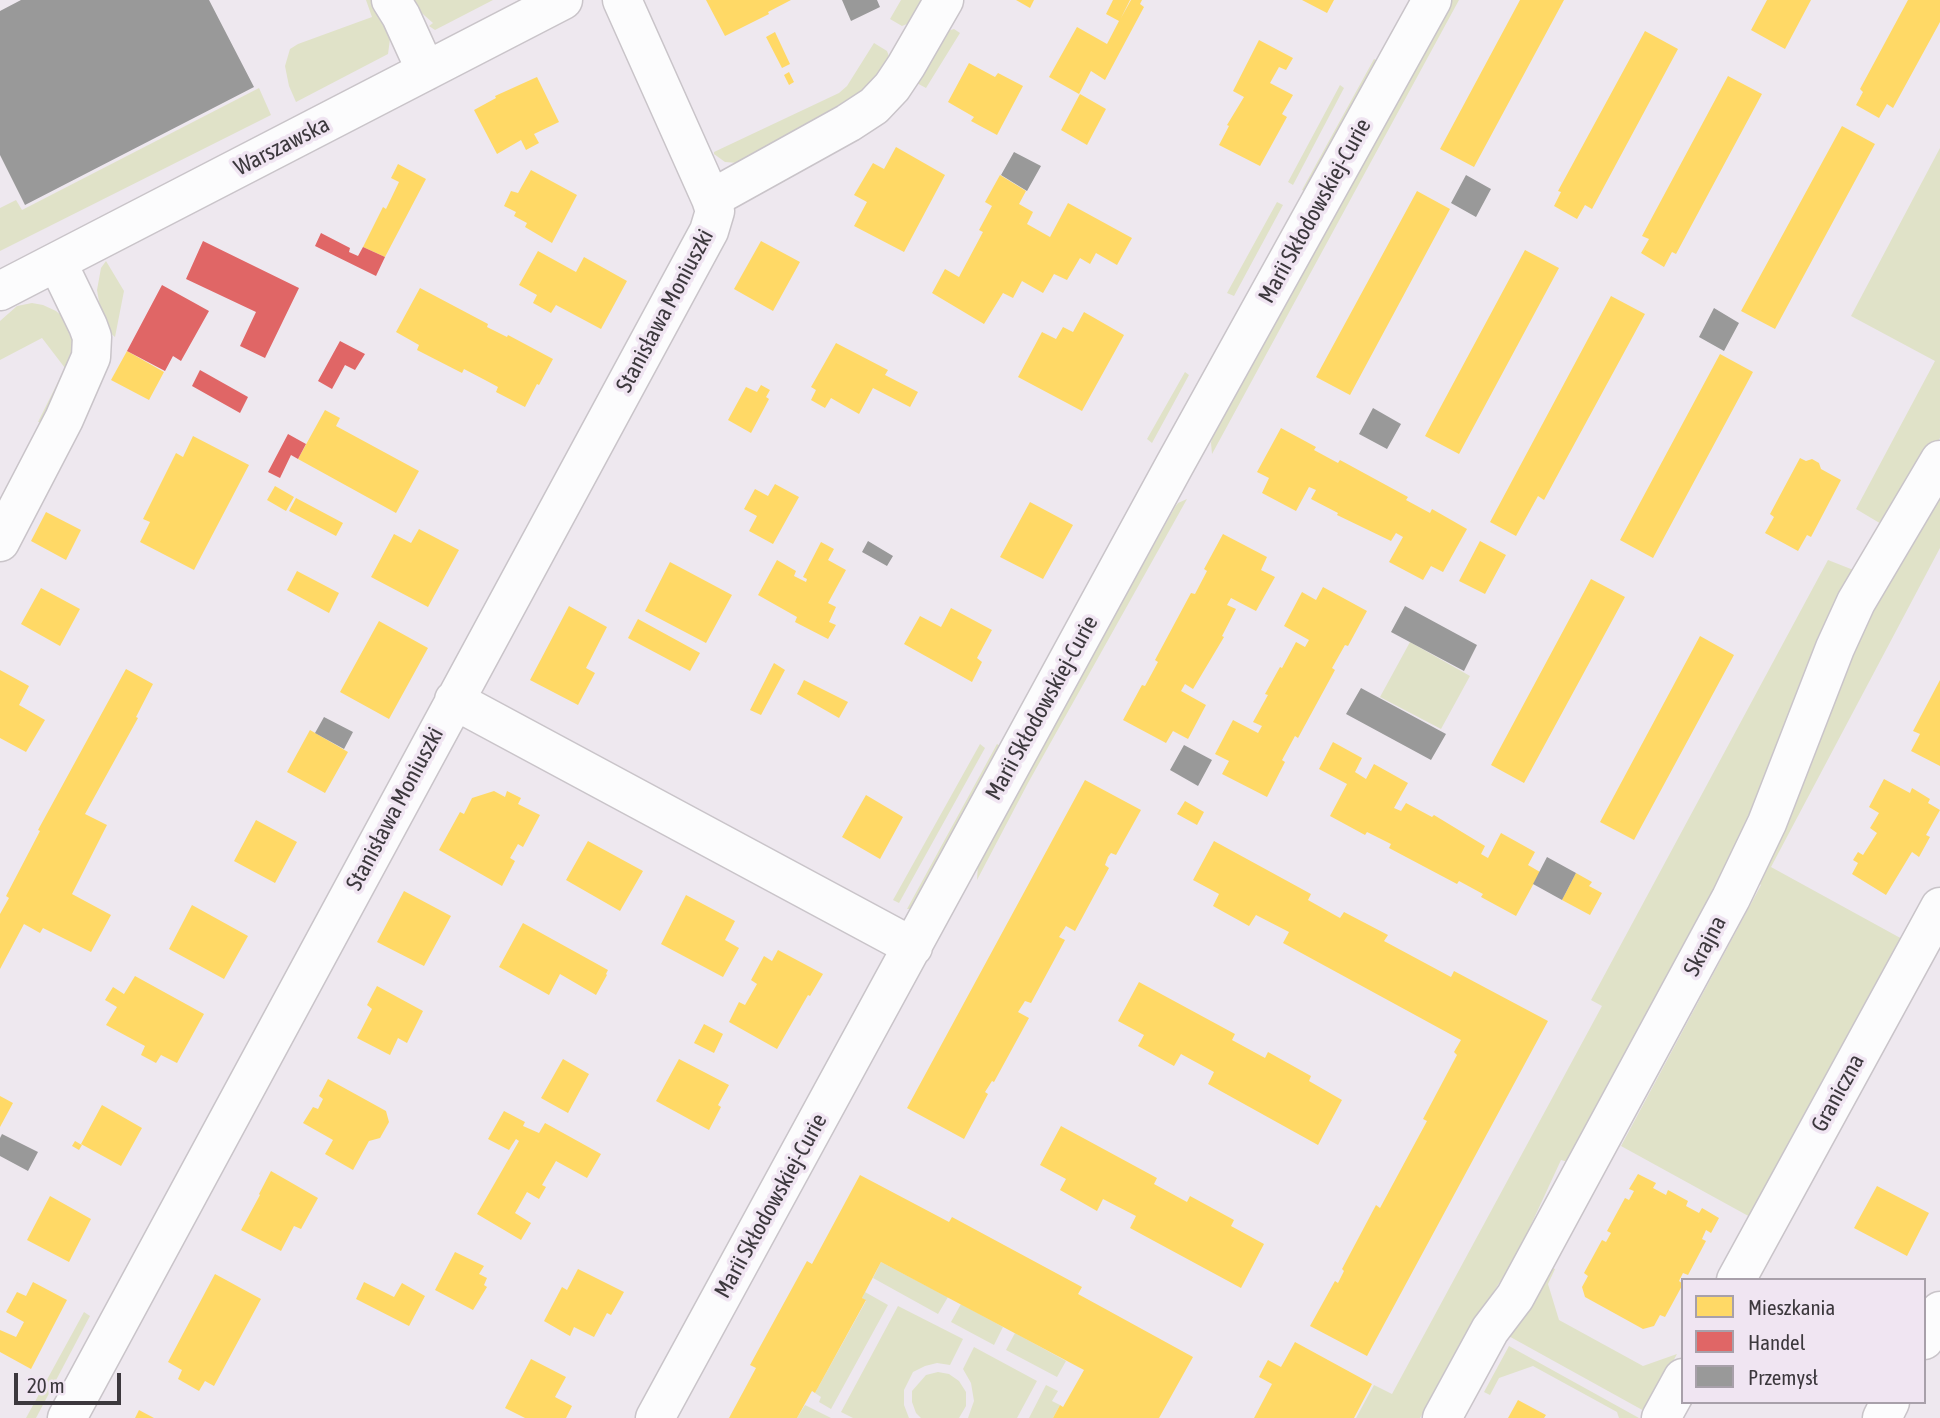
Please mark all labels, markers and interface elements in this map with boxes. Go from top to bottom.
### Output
street label: Warszawska [230,110,334,182]
street label: Marii Skłodowskiej-Curie [1253,114,1377,308]
street label: Stanisława Moniuszki [610,225,720,397]
street label: Marii Skłodowskiej-Curie [980,611,1104,805]
street label: Stanisława Moniuszki [340,723,450,895]
street label: Skrajna [1678,911,1732,981]
street label: Graniczna [1805,1049,1871,1137]
street label: Marii Skłodowskiej-Curie [709,1109,833,1303]
legend [1681,1278,1926,1404]
text: Mieszkania [1748,1295,1835,1319]
text: Handel [1748,1330,1805,1354]
scale bar [18,1358,124,1402]
text: Przemysł [1748,1365,1818,1389]
text: 20 m [27,1373,65,1397]

